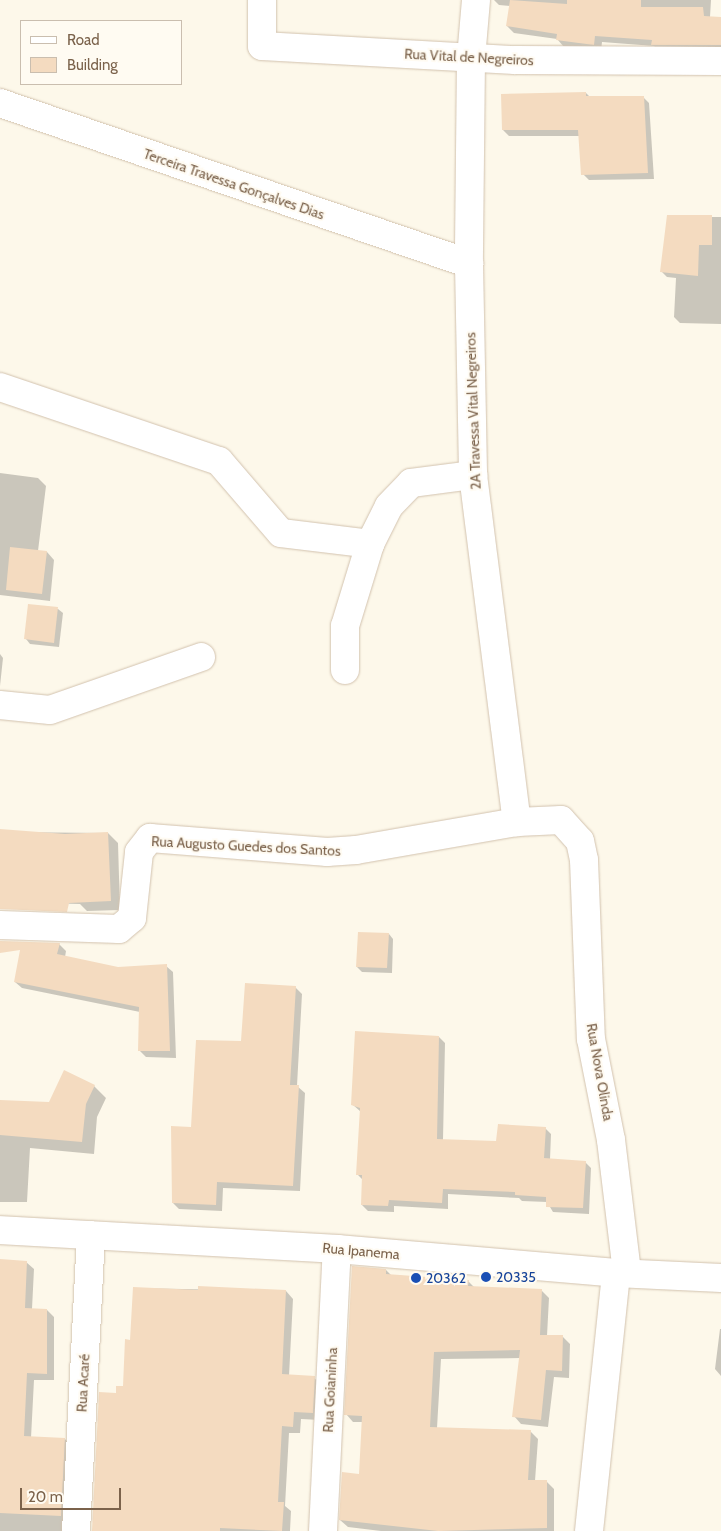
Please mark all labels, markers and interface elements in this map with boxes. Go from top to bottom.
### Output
legend [20,20,182,85]
text: Road [67,31,100,49]
street label: Rua Vital de Negreiros [404,45,534,69]
text: Building [67,56,118,74]
street label: Terceira Travessa Gonçalves Dias [141,145,327,223]
street label: 2A Travessa Vital Negreiros [462,332,484,490]
street label: Rua Augusto Guedes dos Santos [151,833,341,859]
street label: Rua Nova Olinda [583,1022,617,1122]
street label: Rua Ipanema [322,1239,400,1263]
place label: 20335 [496,1269,536,1285]
place label: 20362 [426,1270,466,1286]
marker: 20335 [480,1271,492,1283]
marker: 20362 [410,1272,422,1284]
street label: Rua Goianinha [319,1347,341,1433]
street label: Rua Acaré [73,1353,93,1413]
scale bar [22,1478,124,1510]
text: 20 m [28,1488,63,1506]

